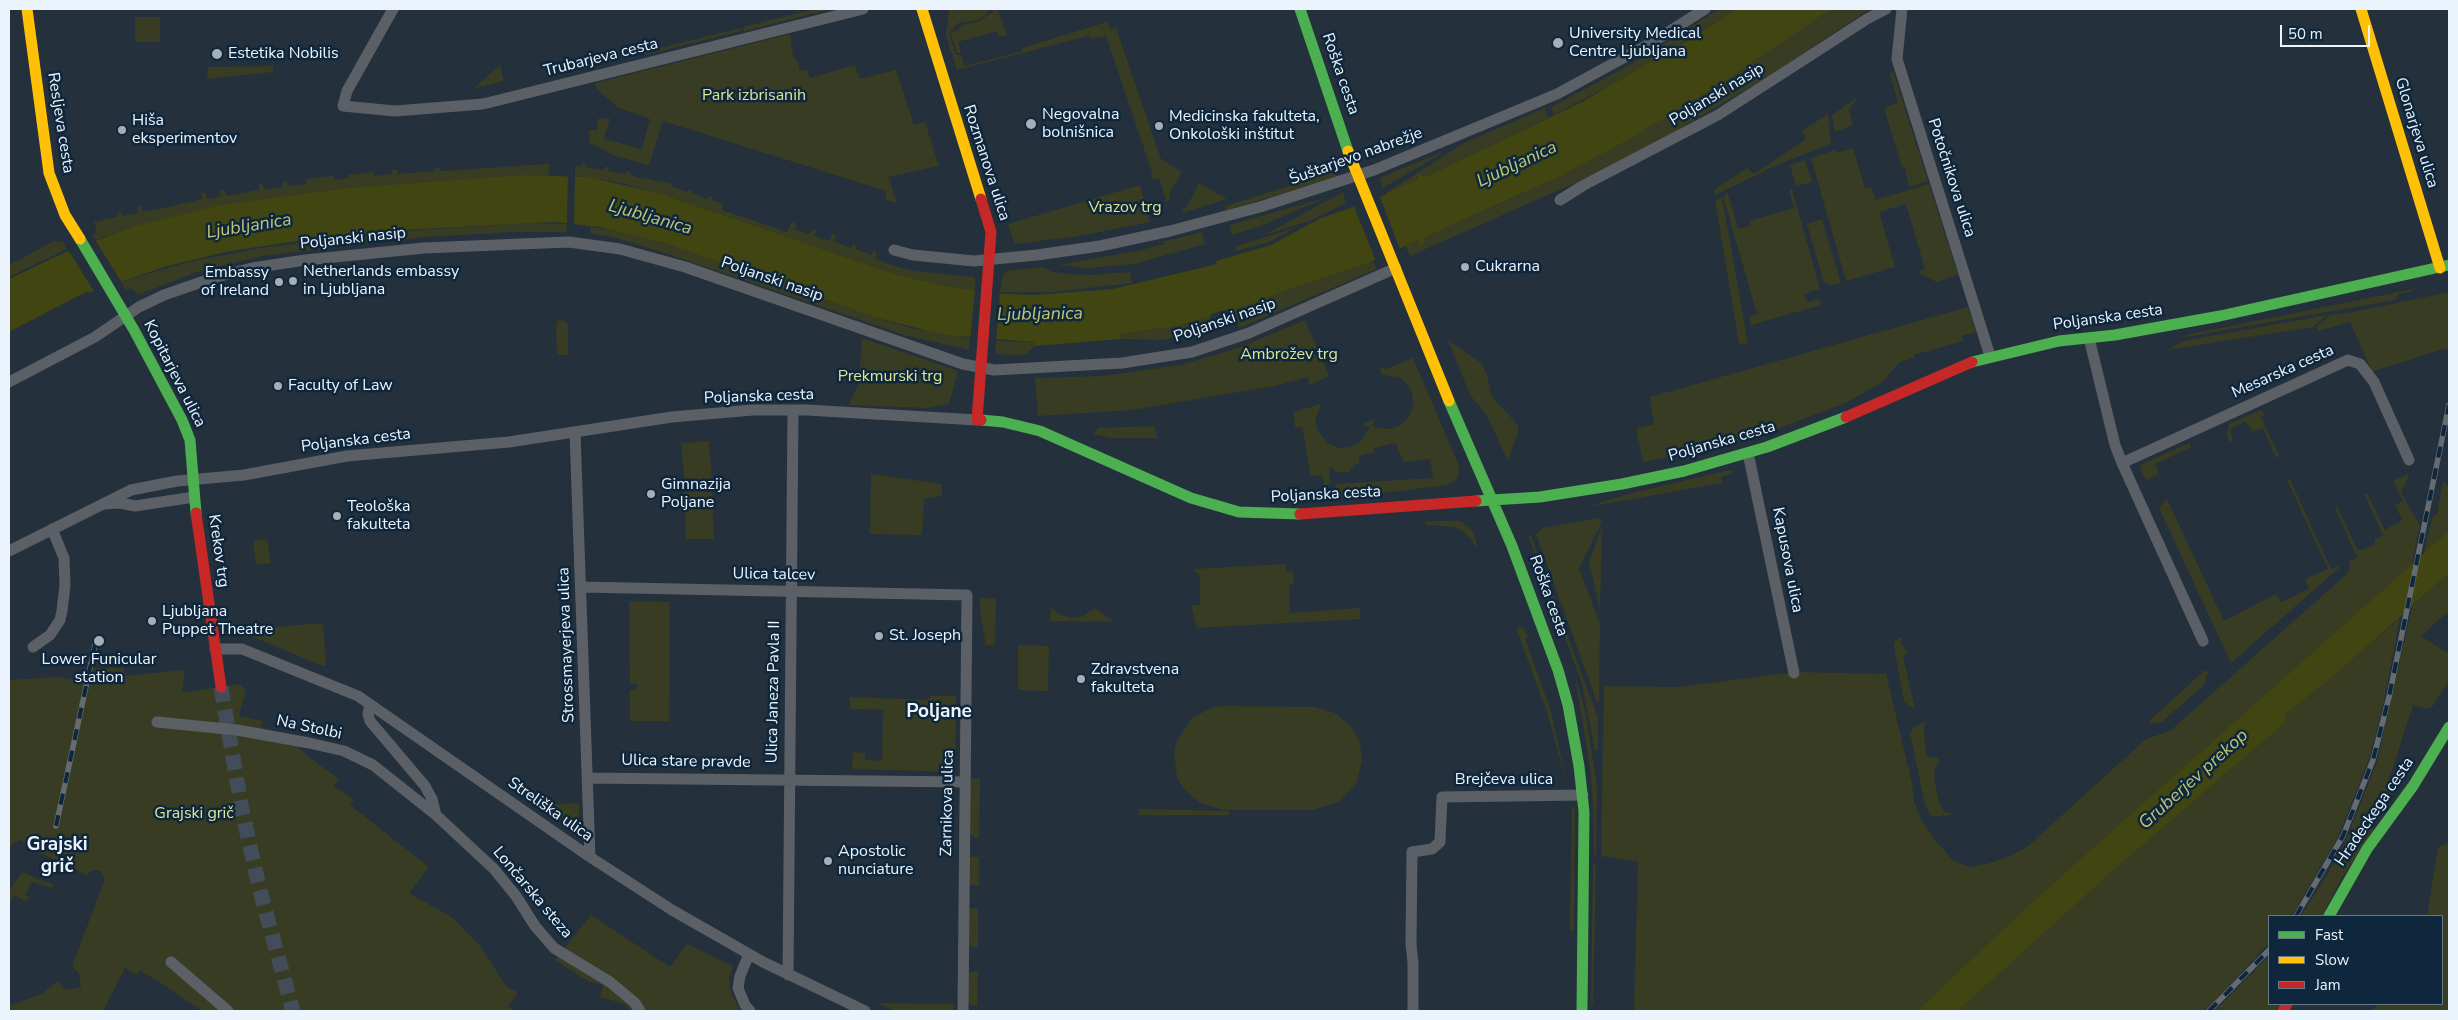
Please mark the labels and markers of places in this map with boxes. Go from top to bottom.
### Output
place label: University Medical Centre Ljubljana [1569,24,1701,62]
marker: University Medical Centre Ljubljana [1551,36,1565,50]
place label: Estetika Nobilis [228,44,339,64]
marker: Estetika Nobilis [210,47,224,61]
place label: Negovalna bolnišnica [1042,105,1119,143]
place label: Medicinska fakulteta, Onkološki inštitut [1169,107,1320,145]
place label: Hiša eksperimentov [132,111,237,149]
marker: Negovalna bolnišnica [1024,117,1038,131]
marker: Medicinska fakulteta, Onkološki inštitut [1153,120,1165,132]
marker: Hiša eksperimentov [116,124,128,136]
place label: Cukrarna [1475,257,1540,277]
marker: Cukrarna [1459,261,1471,273]
place label: Netherlands embassy in Ljubljana [303,262,459,300]
place label: Embassy of Ireland [201,263,269,301]
marker: Netherlands embassy in Ljubljana [287,275,299,287]
marker: Embassy of Ireland [273,276,285,288]
place label: Faculty of Law [288,376,393,396]
marker: Faculty of Law [272,380,284,392]
place label: Gimnazija Poljane [661,475,731,513]
marker: Gimnazija Poljane [645,488,657,500]
place label: Teološka fakulteta [347,497,410,535]
marker: Teološka fakulteta [331,510,343,522]
place label: Ljubljana Puppet Theatre [162,602,273,640]
marker: Ljubljana Puppet Theatre [146,615,158,627]
place label: St. Joseph [889,626,961,646]
marker: St. Joseph [873,630,885,642]
marker: Lower Funicular station [92,634,106,648]
place label: Lower Funicular station [42,650,156,688]
place label: Zdravstvena fakulteta [1091,660,1179,698]
marker: Zdravstvena fakulteta [1075,673,1087,685]
place label: Apostolic nunciature [838,842,913,880]
marker: Apostolic nunciature [822,855,834,867]

